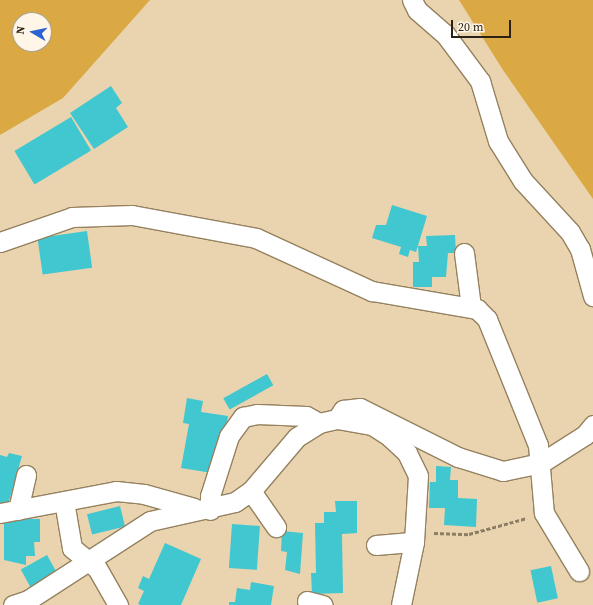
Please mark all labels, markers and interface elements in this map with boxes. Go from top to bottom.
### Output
north arrow [12,12,52,52]
scale bar [453,12,513,38]
text: 20 m [458,19,484,35]
text: N [13,25,29,35]

